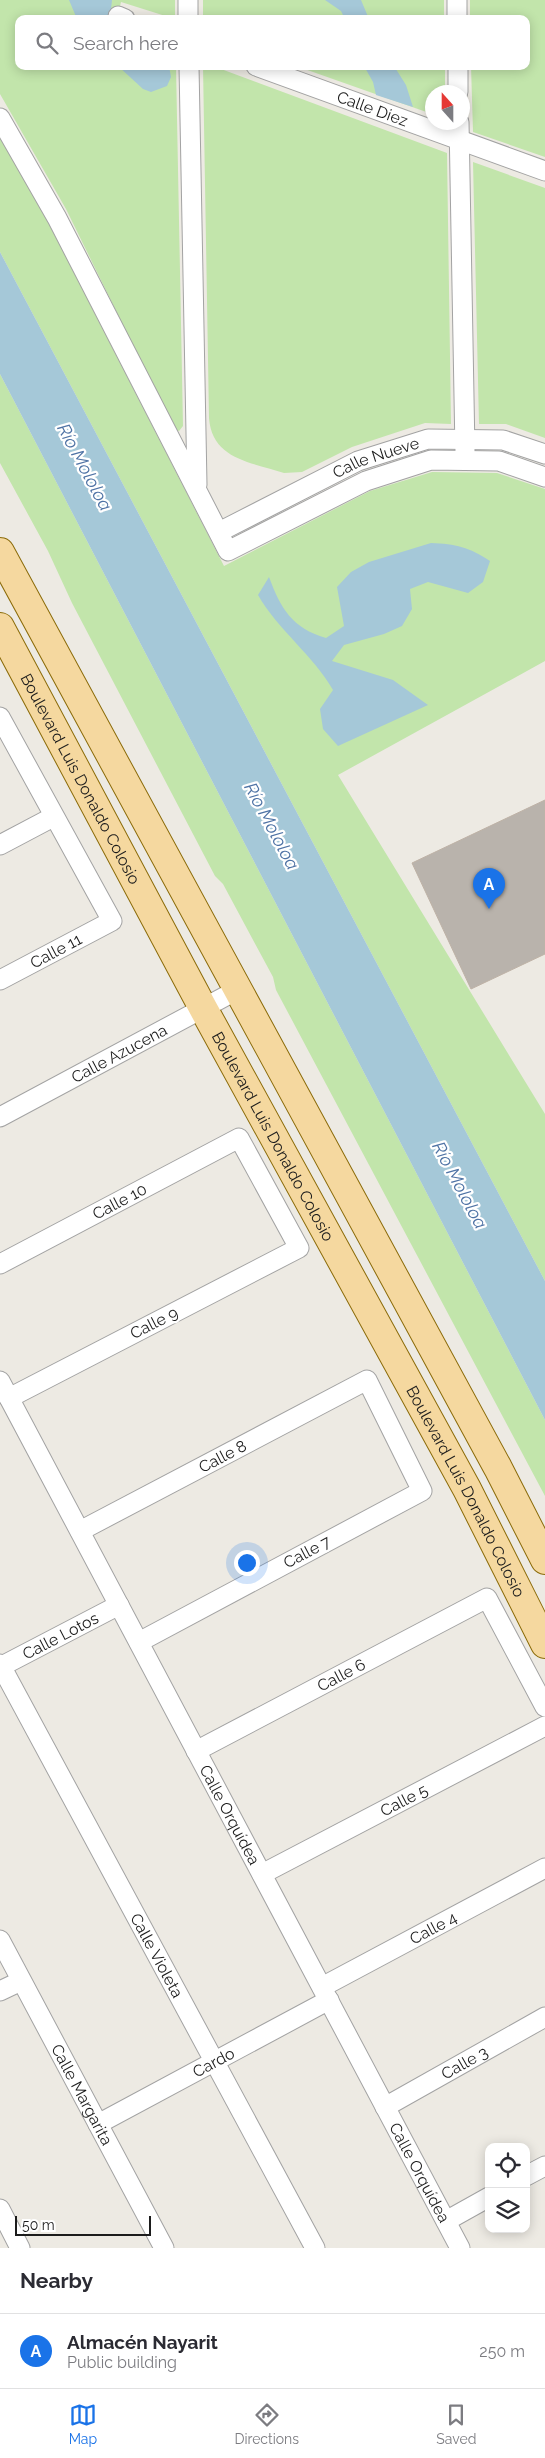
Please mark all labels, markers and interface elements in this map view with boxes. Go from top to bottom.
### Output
search box [15,15,530,70]
icon: search [33,29,61,57]
text: Search here [73,32,179,54]
north arrow [425,85,470,130]
street label: Calle Diez [334,87,411,130]
water label: Río Mololoa [53,420,117,514]
street label: Calle Nueve [329,433,421,482]
street label: Boulevard Luis Donaldo Colosio [17,670,145,887]
water label: Río Mololoa [240,779,304,873]
pin: A [473,868,505,909]
street label: Calle 11 [27,929,85,972]
street label: Calle Azucena [68,1020,170,1087]
street label: Boulevard Luis Donaldo Colosio [208,1028,339,1244]
water label: Río Mololoa [428,1138,492,1232]
street label: Calle 10 [89,1179,150,1223]
street label: Calle 9 [127,1303,181,1343]
street label: Boulevard Luis Donaldo Colosio [403,1382,529,1600]
street label: Calle 8 [195,1436,250,1476]
street label: Calle 7 [280,1532,334,1572]
your location [234,1550,260,1576]
street label: Calle Lotos [19,1608,102,1663]
street label: Calle 6 [314,1654,368,1695]
street label: Calle Orquídea [196,1762,264,1868]
street label: Calle 5 [377,1780,431,1820]
street label: Calle 4 [406,1907,460,1948]
street label: Calle Violeta [127,1910,188,2001]
street label: Calle Margarita [48,2041,117,2148]
street label: Calle 3 [438,2042,491,2083]
street label: Cardo [189,2043,238,2081]
street label: Calle Orquídea [386,2119,454,2226]
map controls [485,2143,530,2233]
button: locate [485,2143,530,2188]
button: layers [485,2188,530,2233]
scale bar [15,2213,151,2236]
text: 50 m [22,2217,55,2233]
text: Nearby [20,2268,93,2293]
text: Almacén Nayarit [67,2331,218,2353]
text: A [31,2342,41,2361]
text: 250 m [479,2342,525,2361]
text: Public building [67,2353,177,2372]
tab: Map [69,2401,97,2447]
tab: Directions [234,2401,299,2447]
tab: Saved [436,2401,476,2447]

